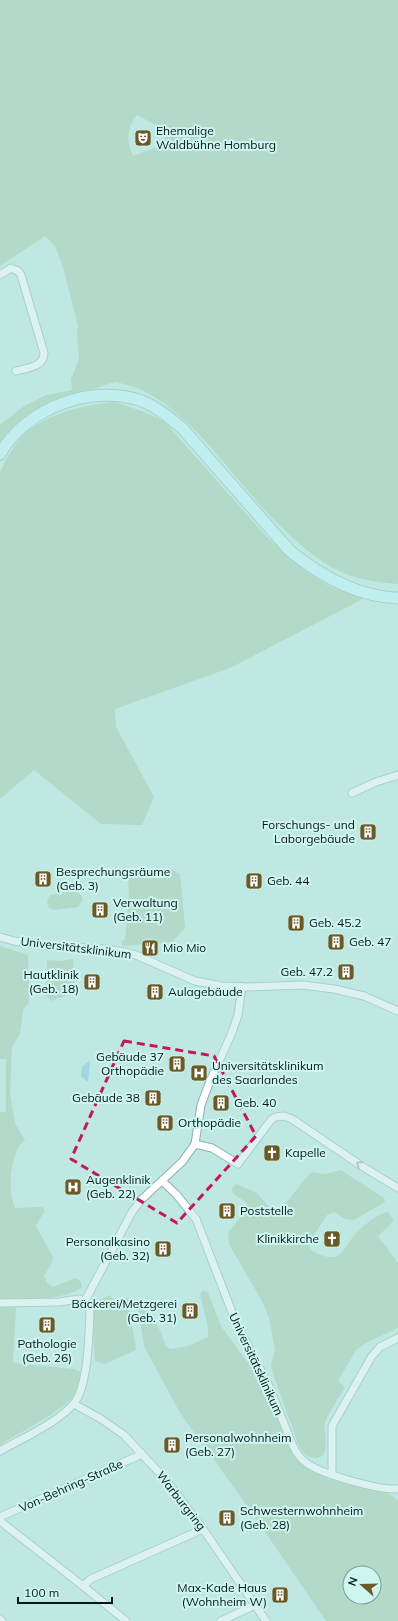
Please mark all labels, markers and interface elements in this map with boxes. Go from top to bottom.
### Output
place label: Ehemalige Waldbühne Homburg [156,123,276,152]
theatre icon: Ehemalige Waldbühne Homburg [133,128,153,148]
place label: Forschungs- und Laborgebäude [262,817,355,846]
building icon: Forschungs- und Laborgebäude [358,822,378,842]
place label: Besprechungsräume (Geb. 3) [56,864,170,893]
building icon: Besprechungsräume (Geb. 3) [33,869,53,889]
building icon: Geb. 44 [244,871,264,891]
place label: Geb. 44 [267,873,310,888]
place label: Verwaltung (Geb. 11) [113,895,178,924]
building icon: Verwaltung (Geb. 11) [90,900,110,920]
building icon: Geb. 45.2 [286,913,306,933]
place label: Geb. 45.2 [309,915,361,930]
building icon: Geb. 47 [326,932,346,952]
street label: Universitätsklinikum [20,933,132,962]
place label: Geb. 47 [349,934,392,949]
restaurant icon: Mio Mio [140,938,160,958]
place label: Mio Mio [163,940,206,955]
building icon: Geb. 47.2 [336,962,356,982]
place label: Geb. 47.2 [281,964,333,979]
place label: Hautklinik (Geb. 18) [24,967,80,996]
building icon: Hautklinik (Geb. 18) [82,972,102,992]
building icon: Aulagebäude [145,982,165,1002]
place label: Aulagebäude [168,984,243,999]
place label: Gebäude 37 Orthopädie [96,1049,164,1078]
building icon: Gebäude 37 Orthopädie [167,1054,187,1074]
place label: Universitätsklinikum des Saarlandes [212,1058,324,1087]
hospital icon: Universitätsklinikum des Saarlandes [189,1063,209,1083]
building icon: Gebäude 38 [143,1088,163,1108]
place label: Gebäude 38 [72,1090,140,1105]
building icon: Geb. 40 [211,1093,231,1113]
place label: Geb. 40 [234,1095,277,1110]
building icon: Orthopädie [155,1113,175,1133]
place label: Orthopädie [178,1115,241,1130]
church icon: Kapelle [262,1143,282,1163]
place label: Kapelle [285,1145,326,1160]
one-way arrow [356,1161,363,1169]
place label: Augenklinik (Geb. 22) [86,1172,151,1201]
hospital icon: Augenklinik (Geb. 22) [63,1177,83,1197]
building icon: Poststelle [217,1201,237,1221]
place label: Poststelle [240,1203,293,1218]
church icon: Klinikkirche [322,1229,342,1249]
place label: Klinikkirche [257,1231,319,1246]
place label: Personalkasino (Geb. 32) [66,1234,150,1263]
building icon: Personalkasino (Geb. 32) [153,1239,173,1259]
place label: Bäckerei/Metzgerei (Geb. 31) [71,1296,177,1325]
building icon: Bäckerei/Metzgerei (Geb. 31) [180,1301,200,1321]
street label: Universitätsklinikum [226,1310,287,1418]
building icon: Pathologie (Geb. 26) [37,1315,57,1335]
place label: Pathologie (Geb. 26) [17,1336,77,1365]
place label: Personalwohnheim (Geb. 27) [185,1430,291,1459]
building icon: Personalwohnheim (Geb. 27) [162,1435,182,1455]
street label: Von-Behring-Straße [17,1456,125,1515]
street label: Warburgring [154,1468,209,1533]
place label: Schwesternwohnheim (Geb. 28) [240,1503,363,1532]
building icon: Schwesternwohnheim (Geb. 28) [217,1508,237,1528]
north arrow [342,1565,382,1605]
text: N [345,1575,361,1588]
scale bar [18,1579,112,1605]
place label: Max-Kade Haus (Wohnheim W) [177,1580,267,1609]
text: 100 m [24,1585,59,1600]
building icon: Max-Kade Haus (Wohnheim W) [270,1585,290,1605]

